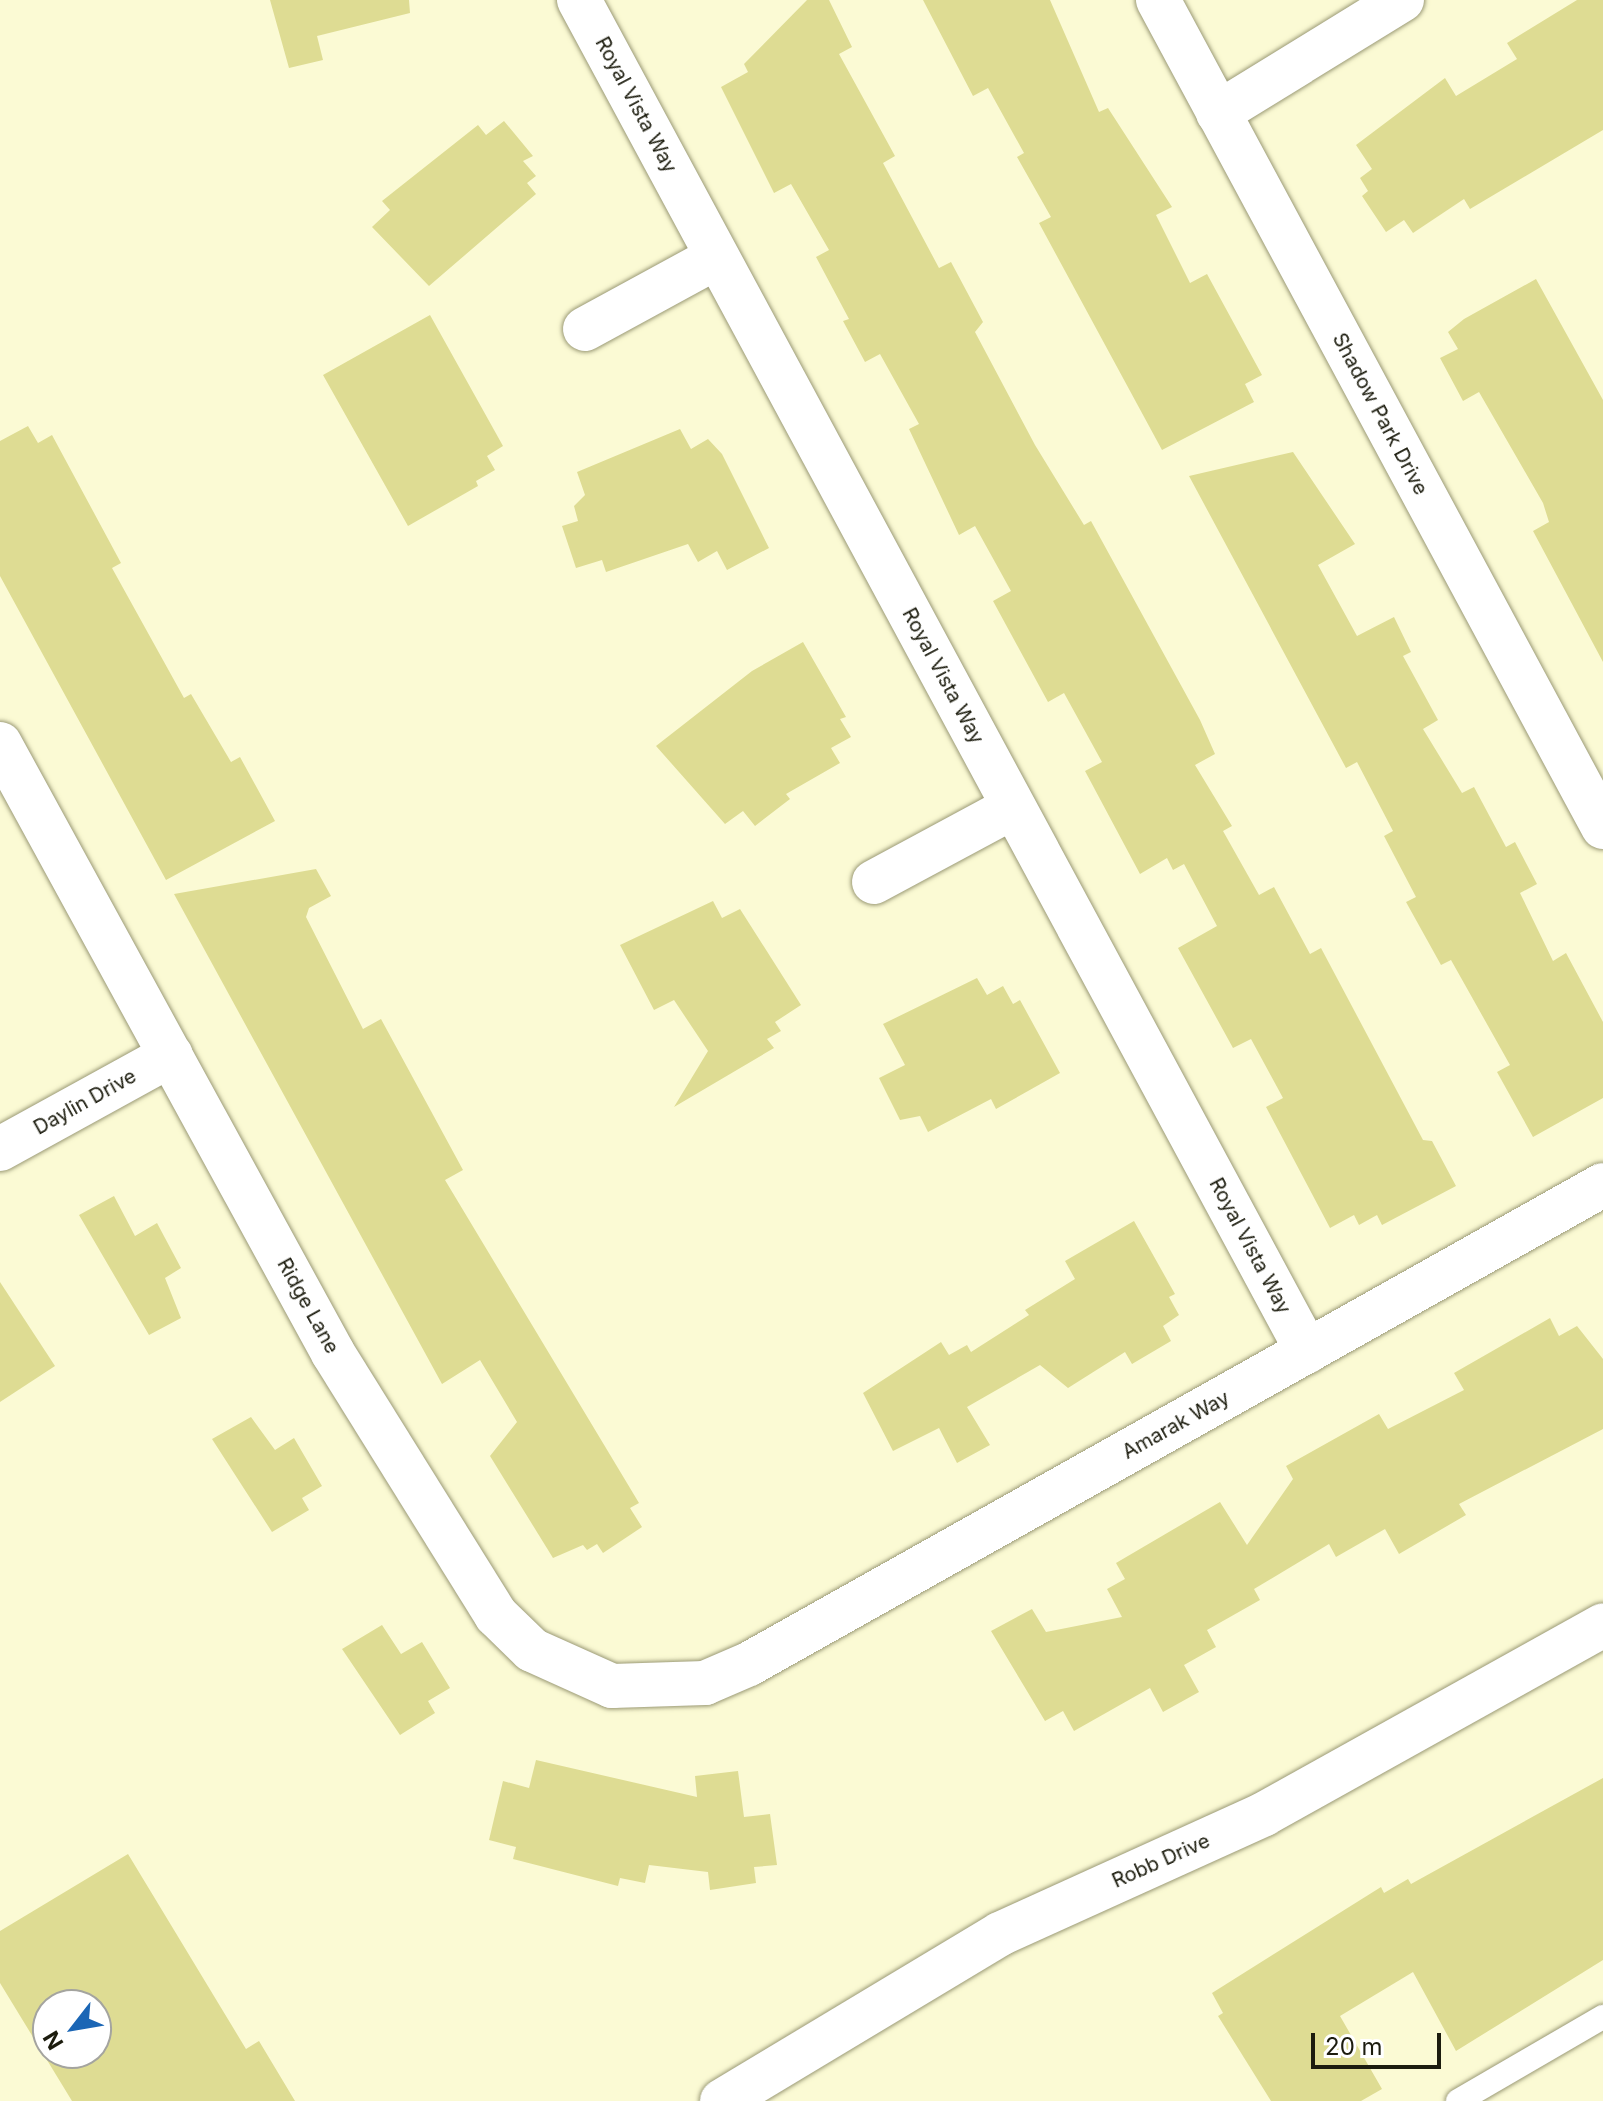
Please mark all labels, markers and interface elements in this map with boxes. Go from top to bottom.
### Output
street label: Royal Vista Way [590,33,682,177]
street label: Shadow Park Drive [1327,329,1433,499]
street label: Royal Vista Way [897,604,989,748]
street label: Daylin Drive [30,1064,140,1140]
street label: Royal Vista Way [1204,1174,1296,1318]
street label: Ridge Lane [272,1254,344,1358]
street label: Amarak Way [1118,1386,1234,1464]
street label: Robb Drive [1108,1829,1214,1893]
north arrow [32,1989,112,2069]
scale bar [1315,2017,1445,2067]
text: N [38,2026,69,2054]
text: 20 m [1325,2032,1383,2061]

